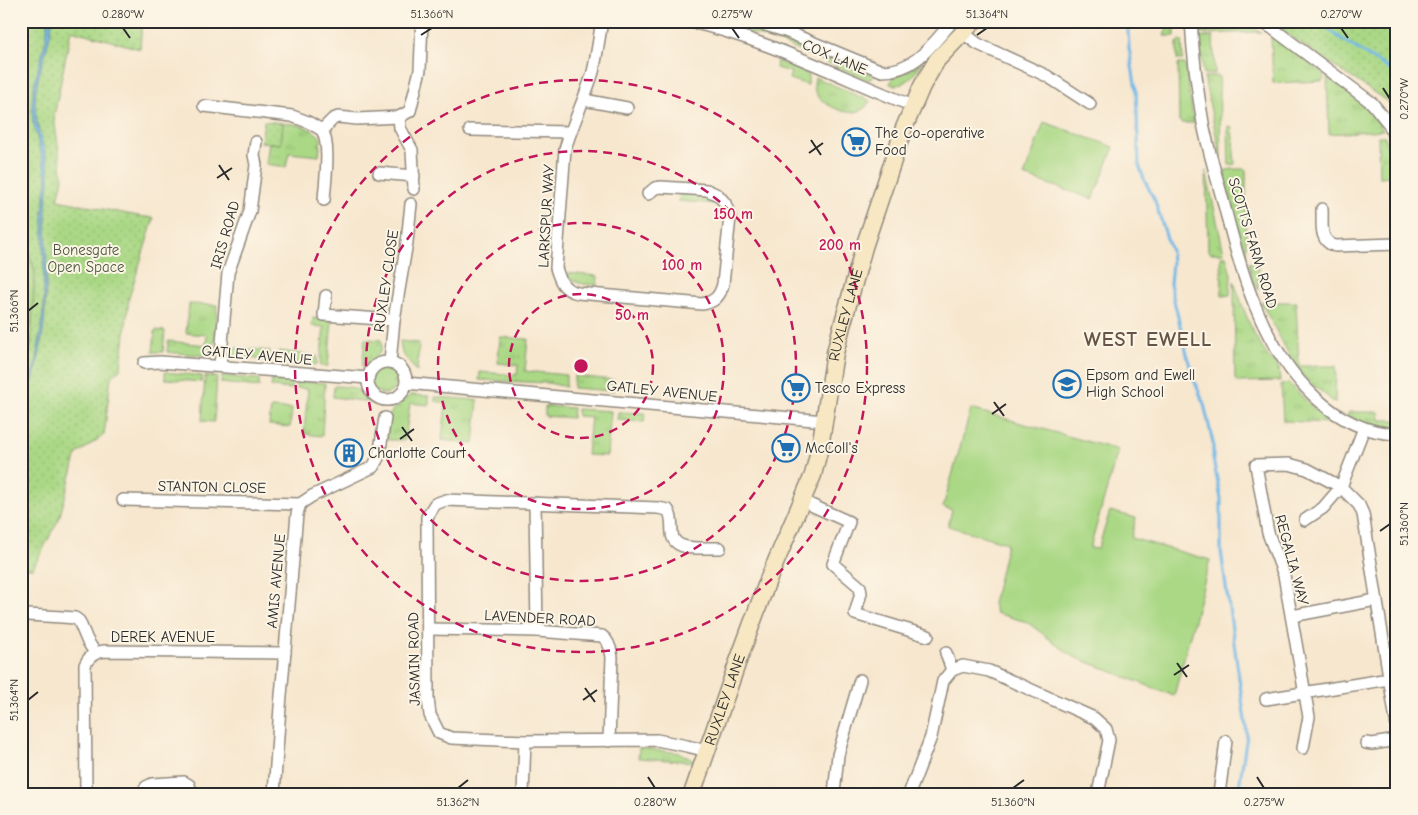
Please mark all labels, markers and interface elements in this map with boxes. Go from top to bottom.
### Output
text: 0.280°W [102,7,145,21]
text: 51.366°N [410,7,454,21]
text: 0.275°W [712,7,753,21]
text: 51.364°N [966,7,1008,21]
text: 0.270°W [1320,7,1362,21]
street label: COX LANE [800,35,870,79]
text: 0.270°W [1397,78,1411,120]
place label: The Co-operative Food [875,124,985,159]
supermarket icon: The Co-operative Food [841,127,871,157]
street label: LARKSPUR WAY [534,164,558,268]
street label: SCOTTS FARM ROAD [1224,175,1282,311]
street label: IRIS ROAD [207,199,243,271]
text: 150 m [713,205,753,223]
street label: RUXLEY CLOSE [370,229,402,333]
text: 200 m [819,236,861,254]
park label: Bonesgate Open Space [47,241,125,276]
text: 100 m [662,256,702,274]
street label: RUXLEY LANE [825,266,867,362]
text: 51.366°N [7,289,21,333]
text: 50 m [615,306,649,324]
district label: WEST EWELL [1084,328,1212,351]
street label: GATLEY AVENUE [201,341,313,369]
centre of rings [572,357,590,375]
place label: Epsom and Ewell High School [1086,366,1195,401]
school or university icon: Epsom and Ewell High School [1052,369,1082,399]
supermarket icon: Tesco Express [781,373,811,403]
street label: GATLEY AVENUE [606,376,718,406]
place label: Tesco Express [815,379,905,397]
supermarket icon: McColl's [771,433,801,463]
building icon: Charlotte Court [334,438,364,468]
place label: McColl's [805,439,858,457]
place label: Charlotte Court [368,444,466,462]
street label: STANTON CLOSE [158,477,266,497]
text: 51.360°N [1397,502,1411,546]
street label: REGALIA WAY [1271,513,1313,607]
street label: AMIS AVENUE [263,533,289,629]
street label: LAVENDER ROAD [484,606,596,630]
street label: JASMIN ROAD [404,612,424,706]
street label: DEREK AVENUE [111,628,215,646]
street label: RUXLEY LANE [701,651,749,747]
text: 51.364°N [7,679,21,721]
text: 51.362°N [437,795,479,809]
text: 0.280°W [634,795,677,809]
text: 51.360°N [991,795,1035,809]
text: 0.275°W [1244,795,1285,809]

